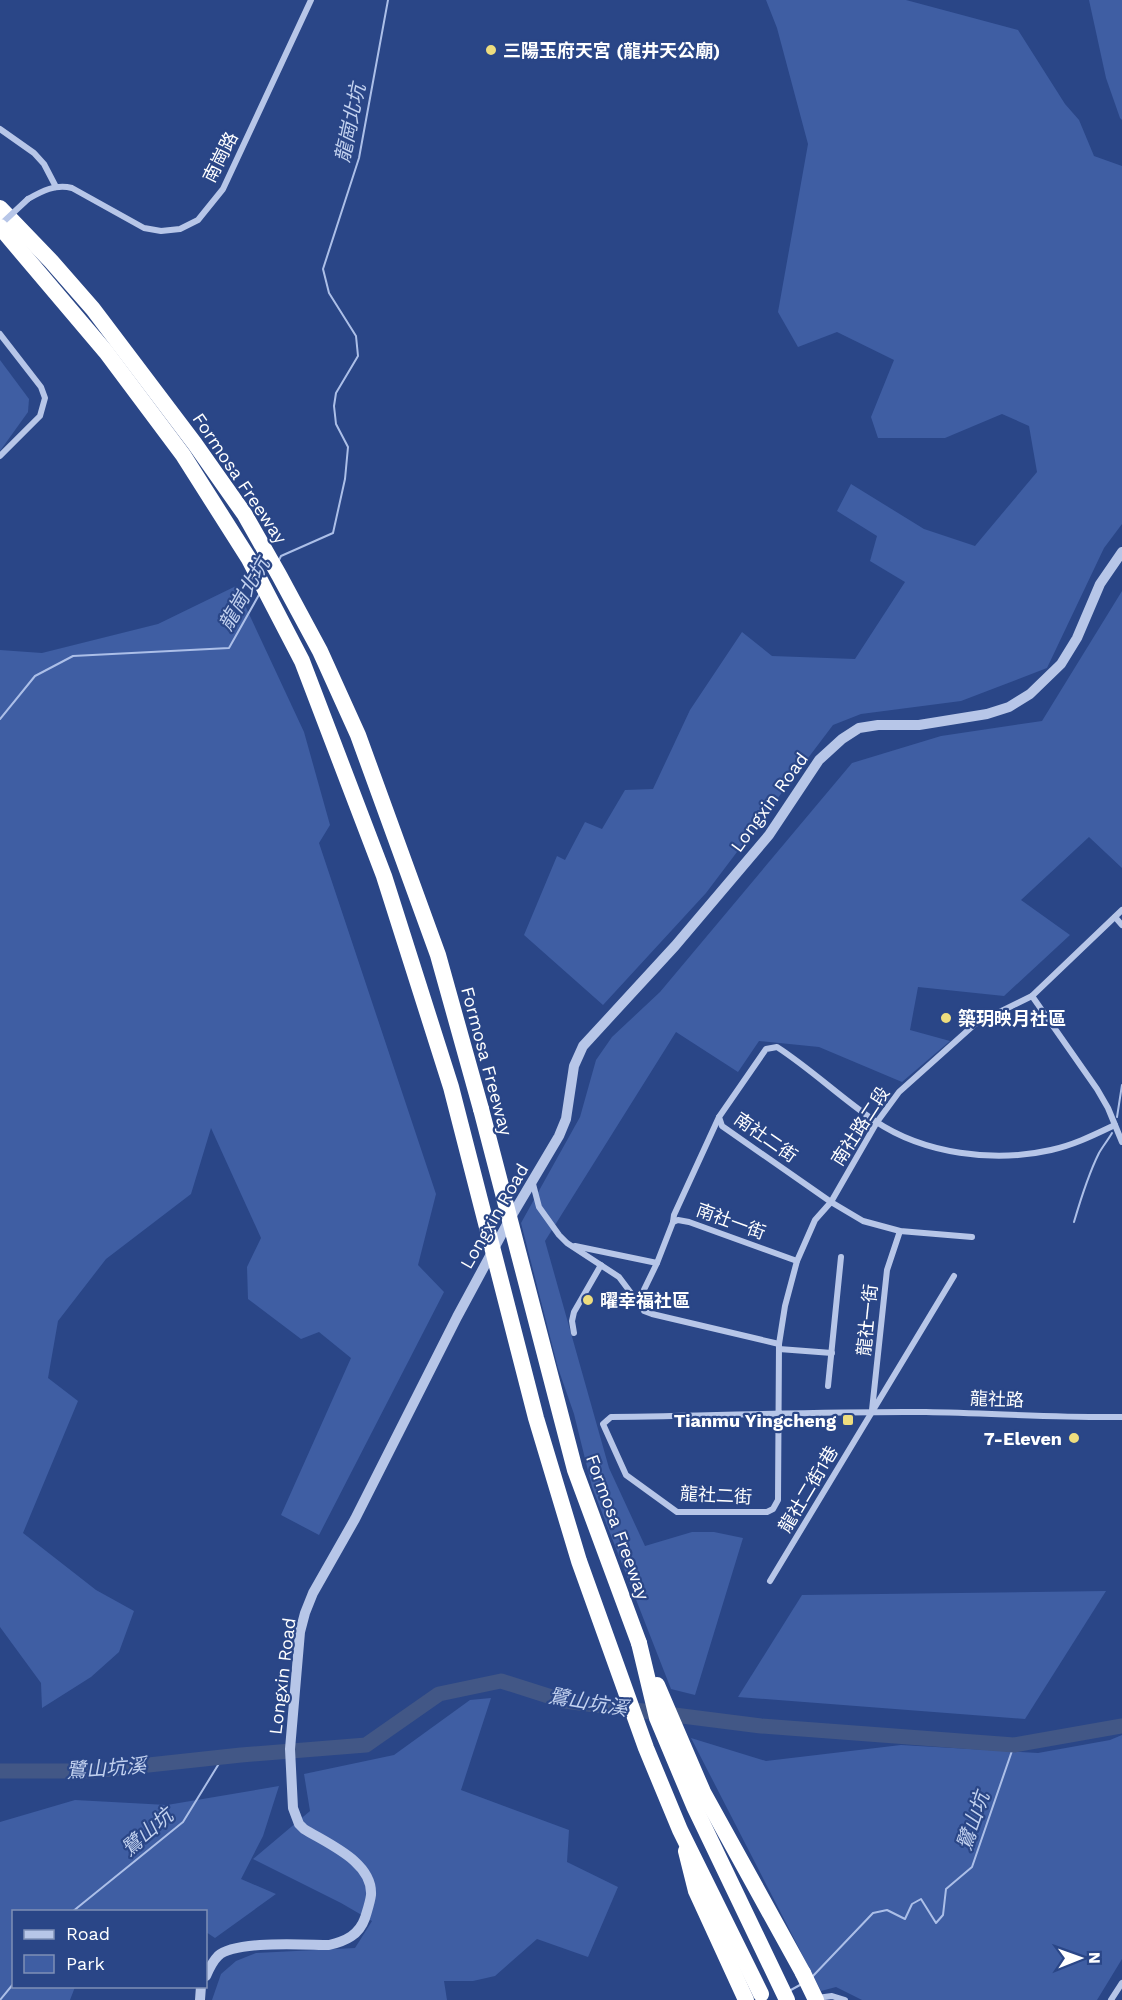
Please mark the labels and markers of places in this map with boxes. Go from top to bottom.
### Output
place label: 三陽玉府天宮 (龍井天公廟) [503,40,720,61]
marker: 三陽玉府天宮 (龍井天公廟) [484,43,498,57]
place label: 築玥映月社區 [958,1008,1066,1029]
marker: 築玥映月社區 [939,1011,953,1025]
place label: 曜幸福社區 [600,1290,690,1311]
marker: 曜幸福社區 [581,1293,595,1307]
place label: Tianmu Yingcheng [674,1410,837,1431]
marker: Tianmu Yingcheng [841,1413,855,1427]
place label: 7-Eleven [984,1428,1062,1449]
marker: 7-Eleven [1067,1431,1081,1445]

